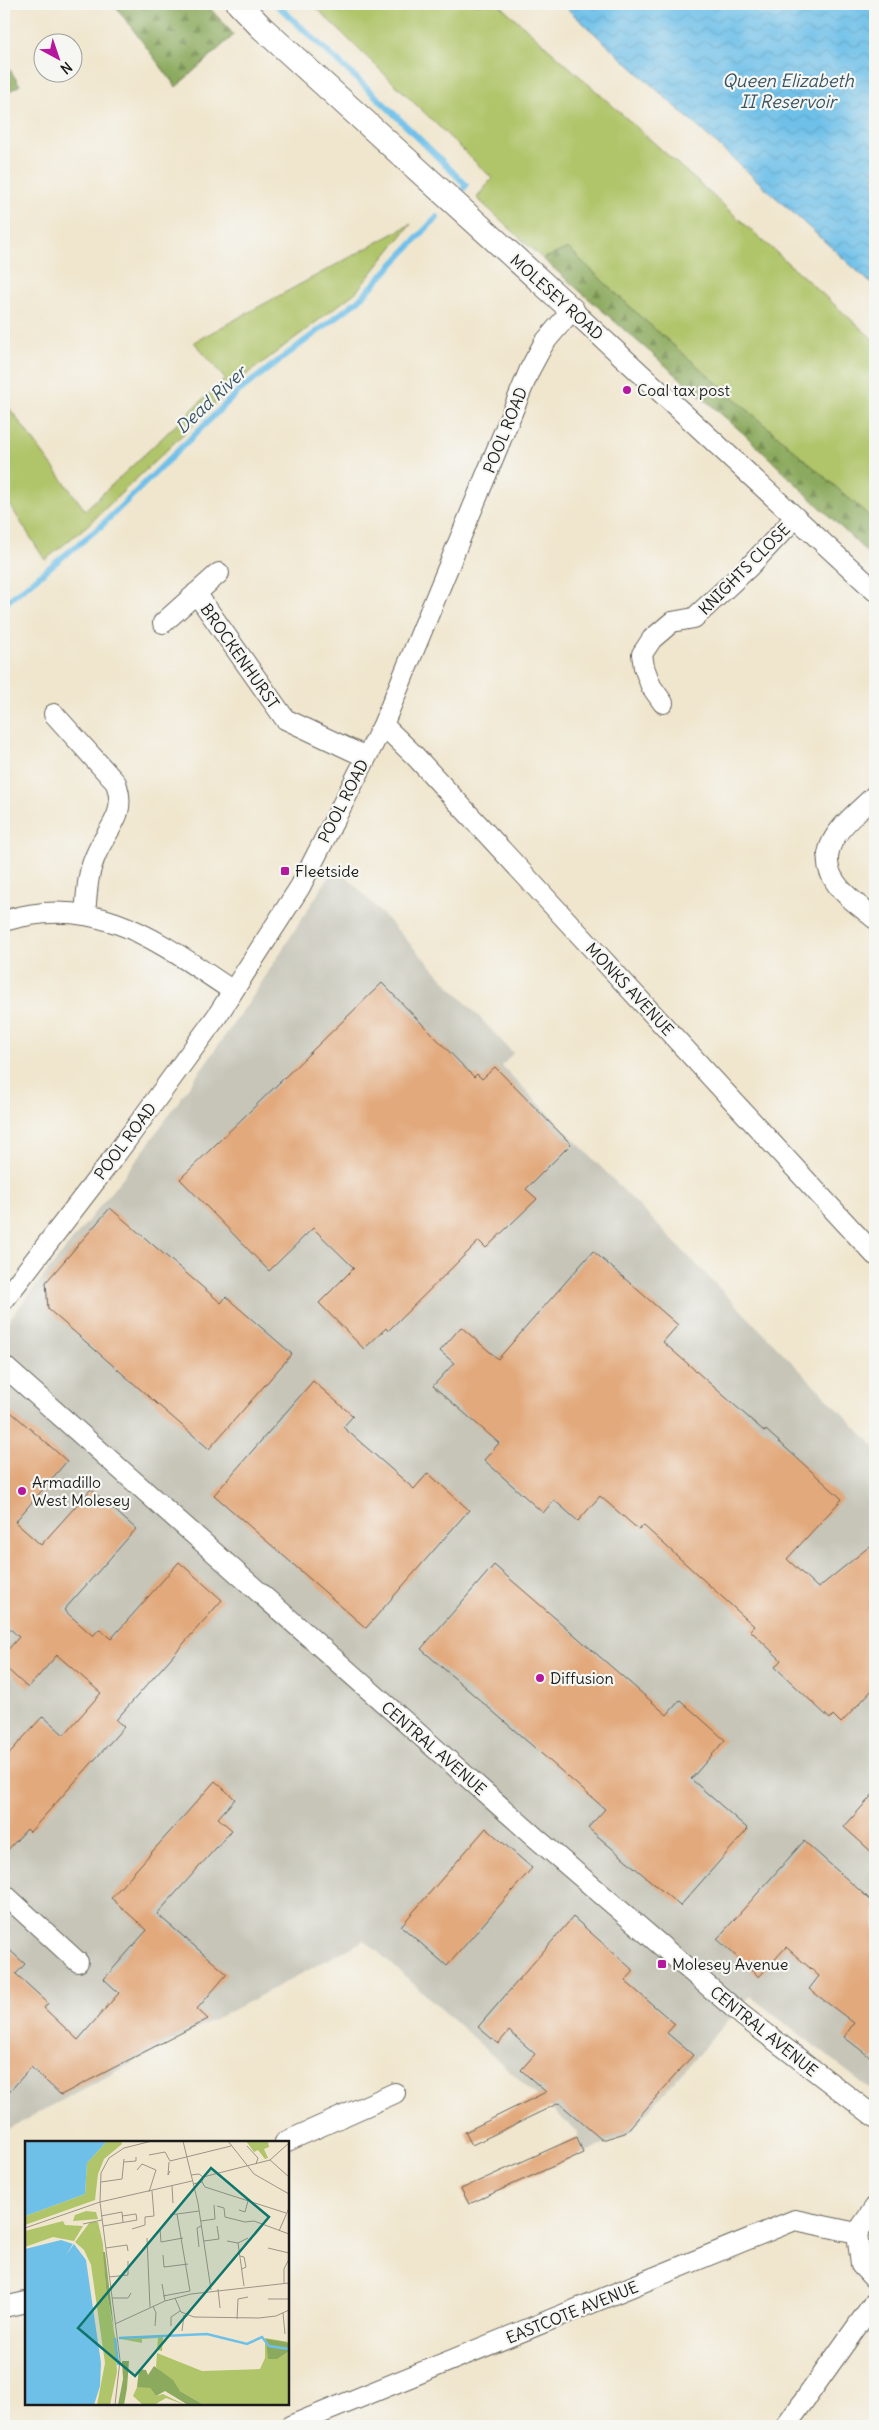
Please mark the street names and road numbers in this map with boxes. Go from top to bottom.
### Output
street label: MOLESEY ROAD [506,250,608,344]
street label: POOL ROAD [479,384,531,476]
street label: KNIGHTS CLOSE [694,519,794,619]
street label: BROCKENHURST [196,600,284,712]
street label: POOL ROAD [313,756,373,846]
street label: MONKS AVENUE [582,938,678,1040]
street label: POOL ROAD [90,1099,160,1183]
street label: CENTRAL AVENUE [377,1697,491,1799]
street label: CENTRAL AVENUE [706,1981,822,2081]
street label: EASTCOTE AVENUE [503,2276,641,2348]

